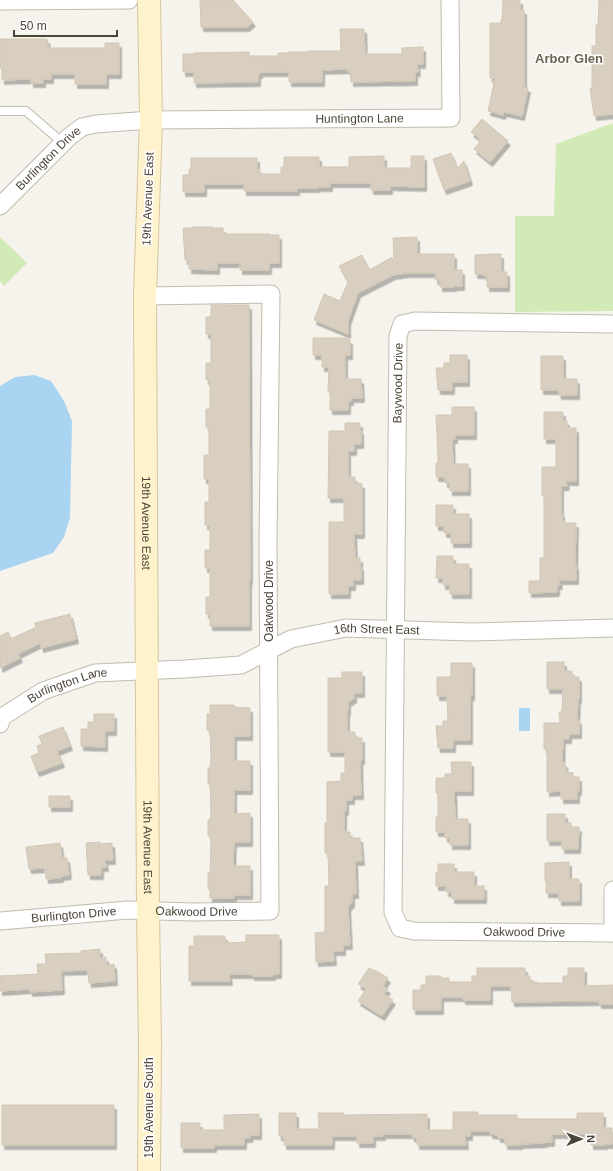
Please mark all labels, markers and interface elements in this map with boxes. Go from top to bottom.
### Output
scale bar [14,12,117,38]
text: 50 m [20,19,47,33]
district label: Arbor Glen [535,51,603,66]
street label: Huntington Lane [315,111,404,126]
street label: Burlington Drive [13,123,84,193]
street label: 19th Avenue East [139,151,157,246]
street label: Baywood Drive [390,342,406,423]
street label: 19th Avenue East [139,476,153,571]
street label: Oakwood Drive [262,560,276,642]
street label: 16th Street East [332,621,420,637]
street label: Burlington Lane [25,665,108,706]
street label: 19th Avenue East [140,800,155,895]
street label: Burlington Drive [31,904,117,925]
street label: Oakwood Drive [155,904,238,919]
street label: Oakwood Drive [483,925,566,940]
street label: 19th Avenue South [142,1057,156,1159]
north arrow [561,1119,601,1159]
text: N [585,1135,597,1143]

